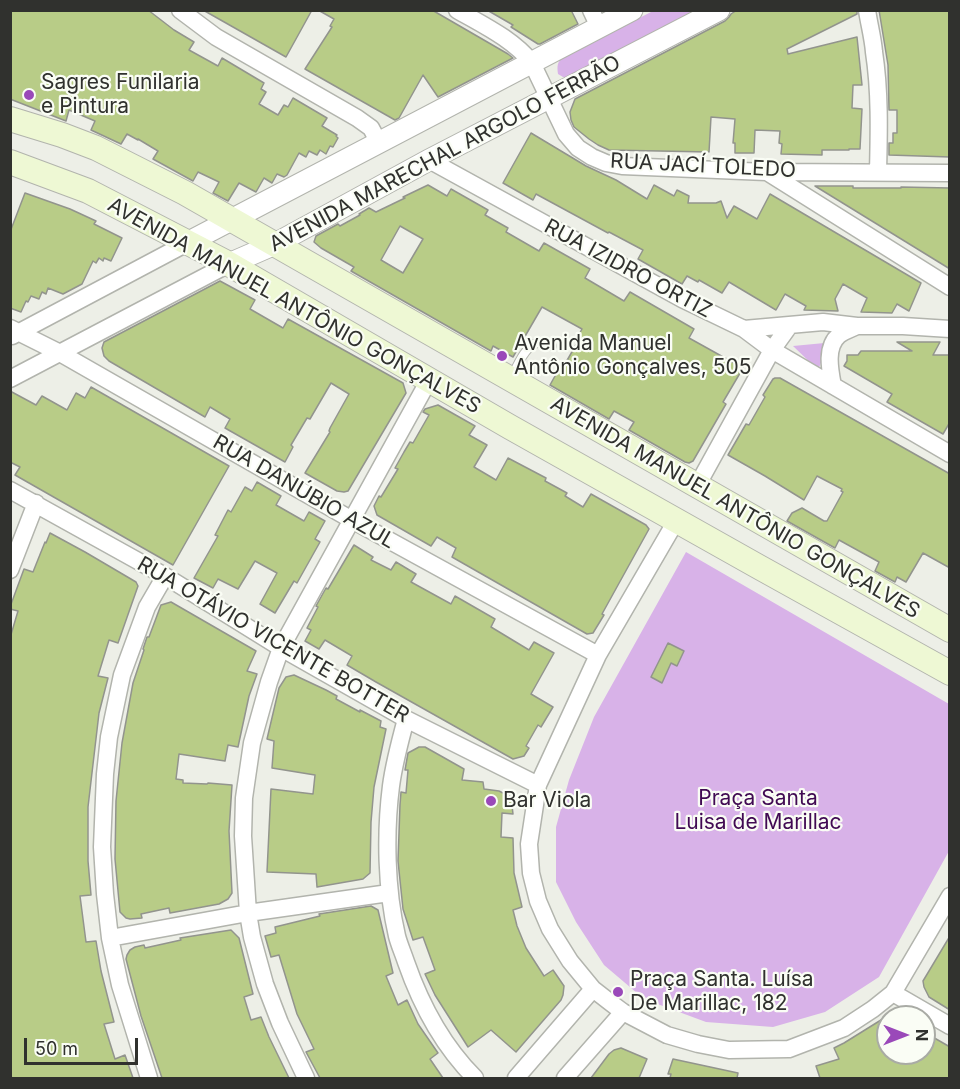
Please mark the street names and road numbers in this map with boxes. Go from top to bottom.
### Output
street label: AVENIDA MARECHAL ARGOLO FERRÃO [265,50,625,258]
street label: RUA JACÍ TOLEDO [609,149,797,183]
street label: AVENIDA MANUEL ANTÔNIO GONÇALVES [103,193,485,419]
street label: RUA IZIDRO ORTIZ [540,214,716,324]
street label: AVENIDA MANUEL ANTÔNIO GONÇALVES [546,391,924,625]
street label: RUA DANÚBIO AZUL [208,430,400,554]
street label: RUA OTÁVIO VICENTE BOTTER [133,552,413,728]

